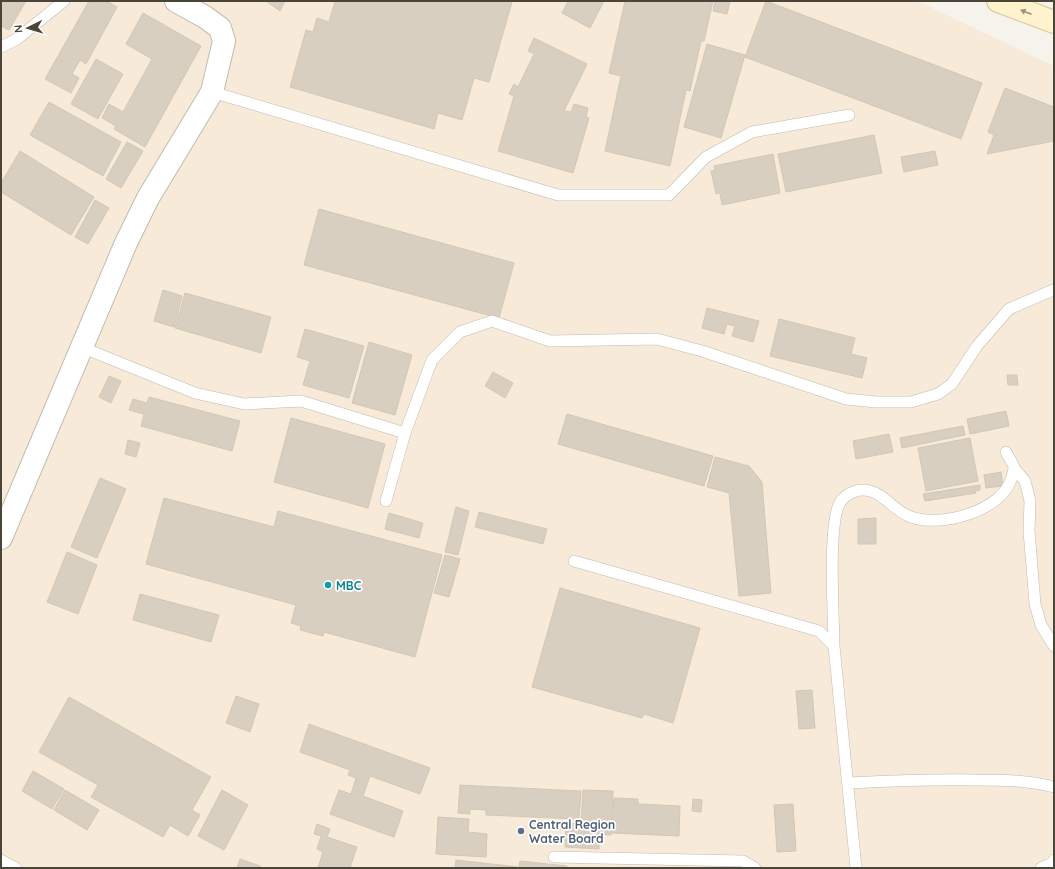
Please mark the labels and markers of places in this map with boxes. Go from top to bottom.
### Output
place label: MBC [336,578,362,593]
marker: MBC [323,580,333,590]
place label: Central Region Water Board [529,817,615,846]
marker: Central Region Water Board [516,826,526,836]

